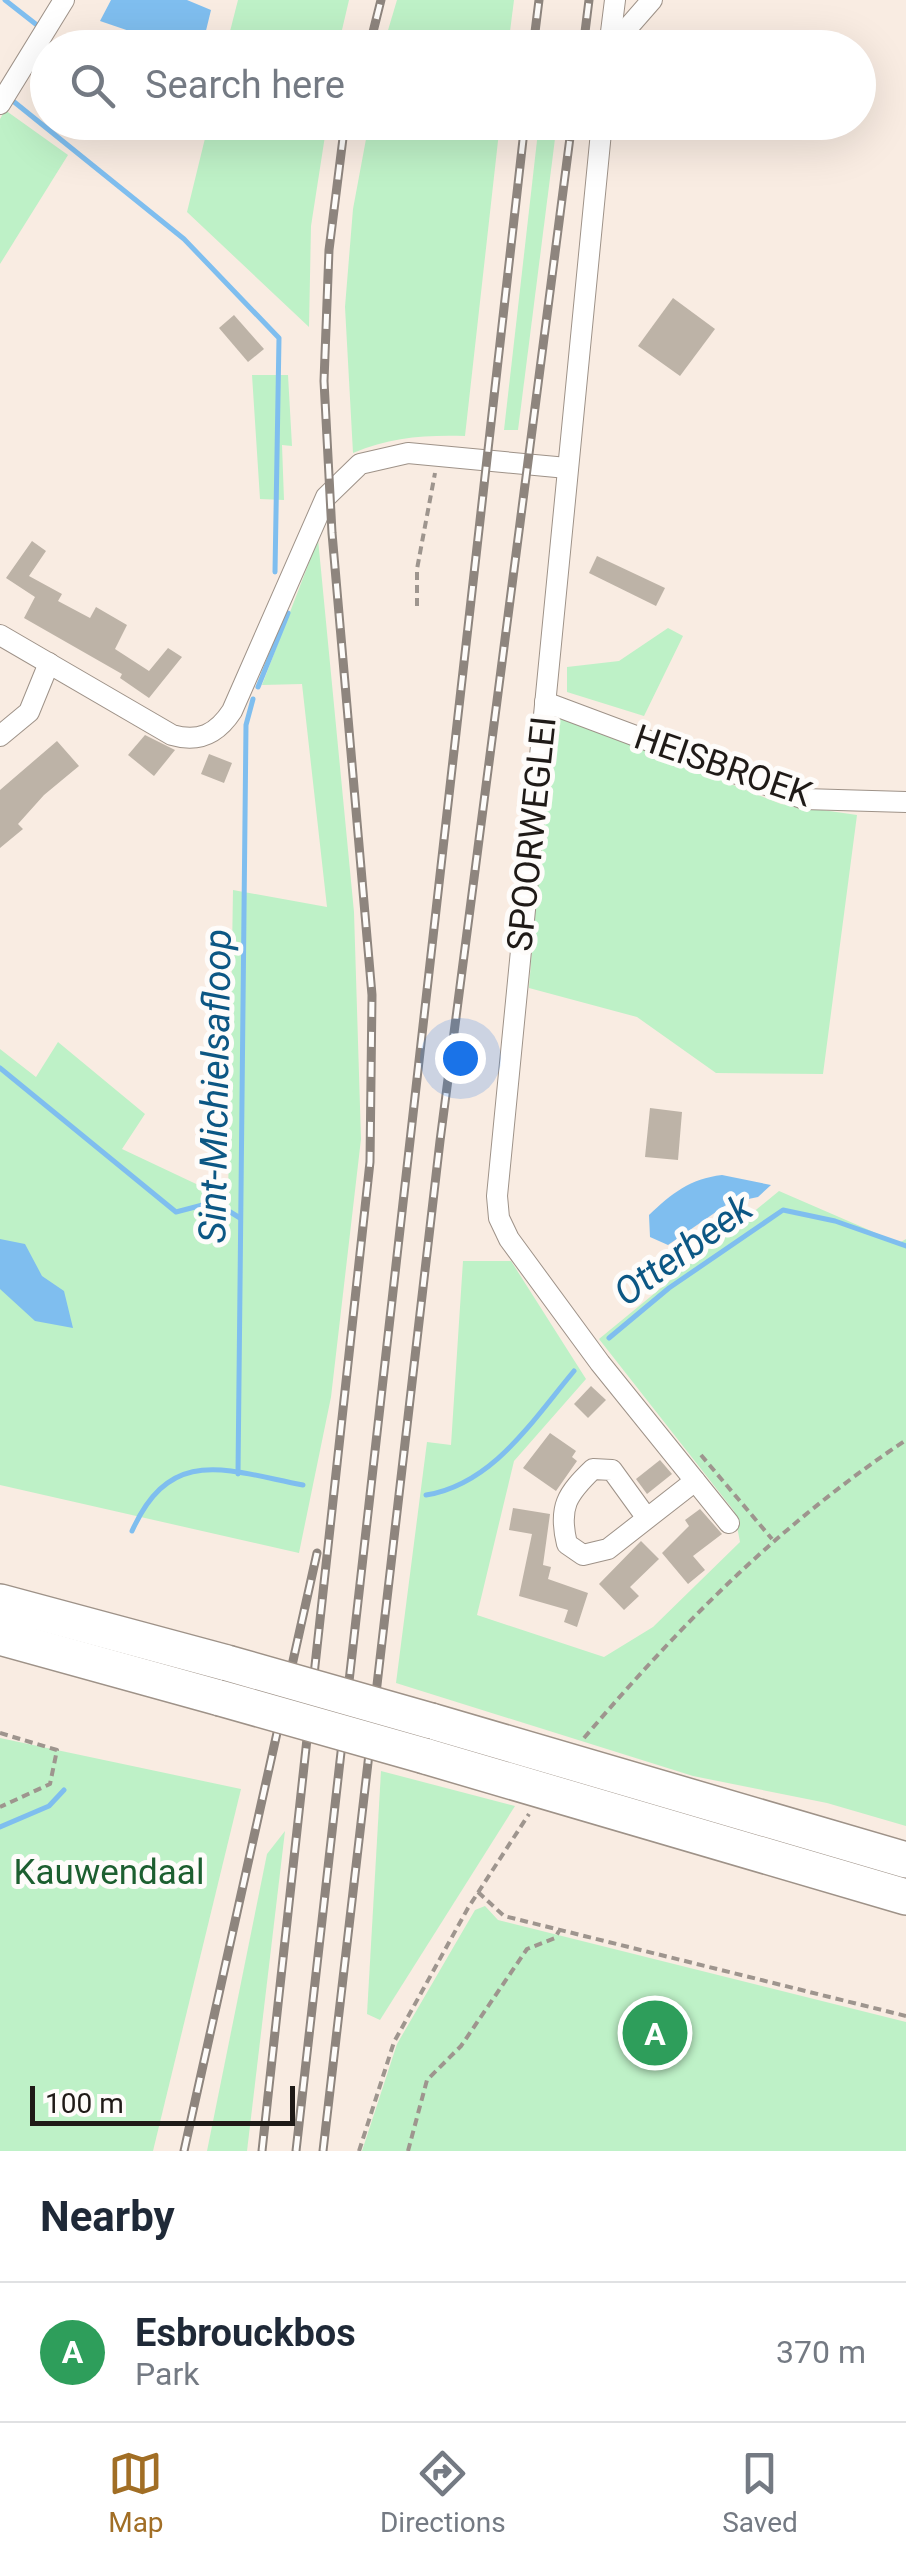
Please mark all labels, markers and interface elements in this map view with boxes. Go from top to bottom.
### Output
search box [30,30,876,140]
icon: search [65,58,120,113]
text: Search here [145,63,345,107]
street label: SPOORWEGLEI [499,715,565,953]
street label: HEISBROEK [629,717,817,815]
water label: Sint-Michielsafloop [190,928,240,1244]
your location [435,1033,486,1084]
water label: Otterbeek [605,1184,762,1315]
park label: Kauwendaal [14,1852,204,1893]
pin: A [622,1996,688,2070]
scale bar [30,2081,295,2126]
text: 100 m [45,2087,124,2120]
text: Nearby [40,2192,175,2241]
text: Esbrouckbos [135,2311,356,2355]
text: A [62,2333,83,2371]
text: 370 m [776,2333,866,2371]
text: Park [135,2355,199,2393]
tab: Map [108,2446,164,2539]
tab: Directions [380,2446,506,2539]
tab: Saved [722,2446,798,2539]

